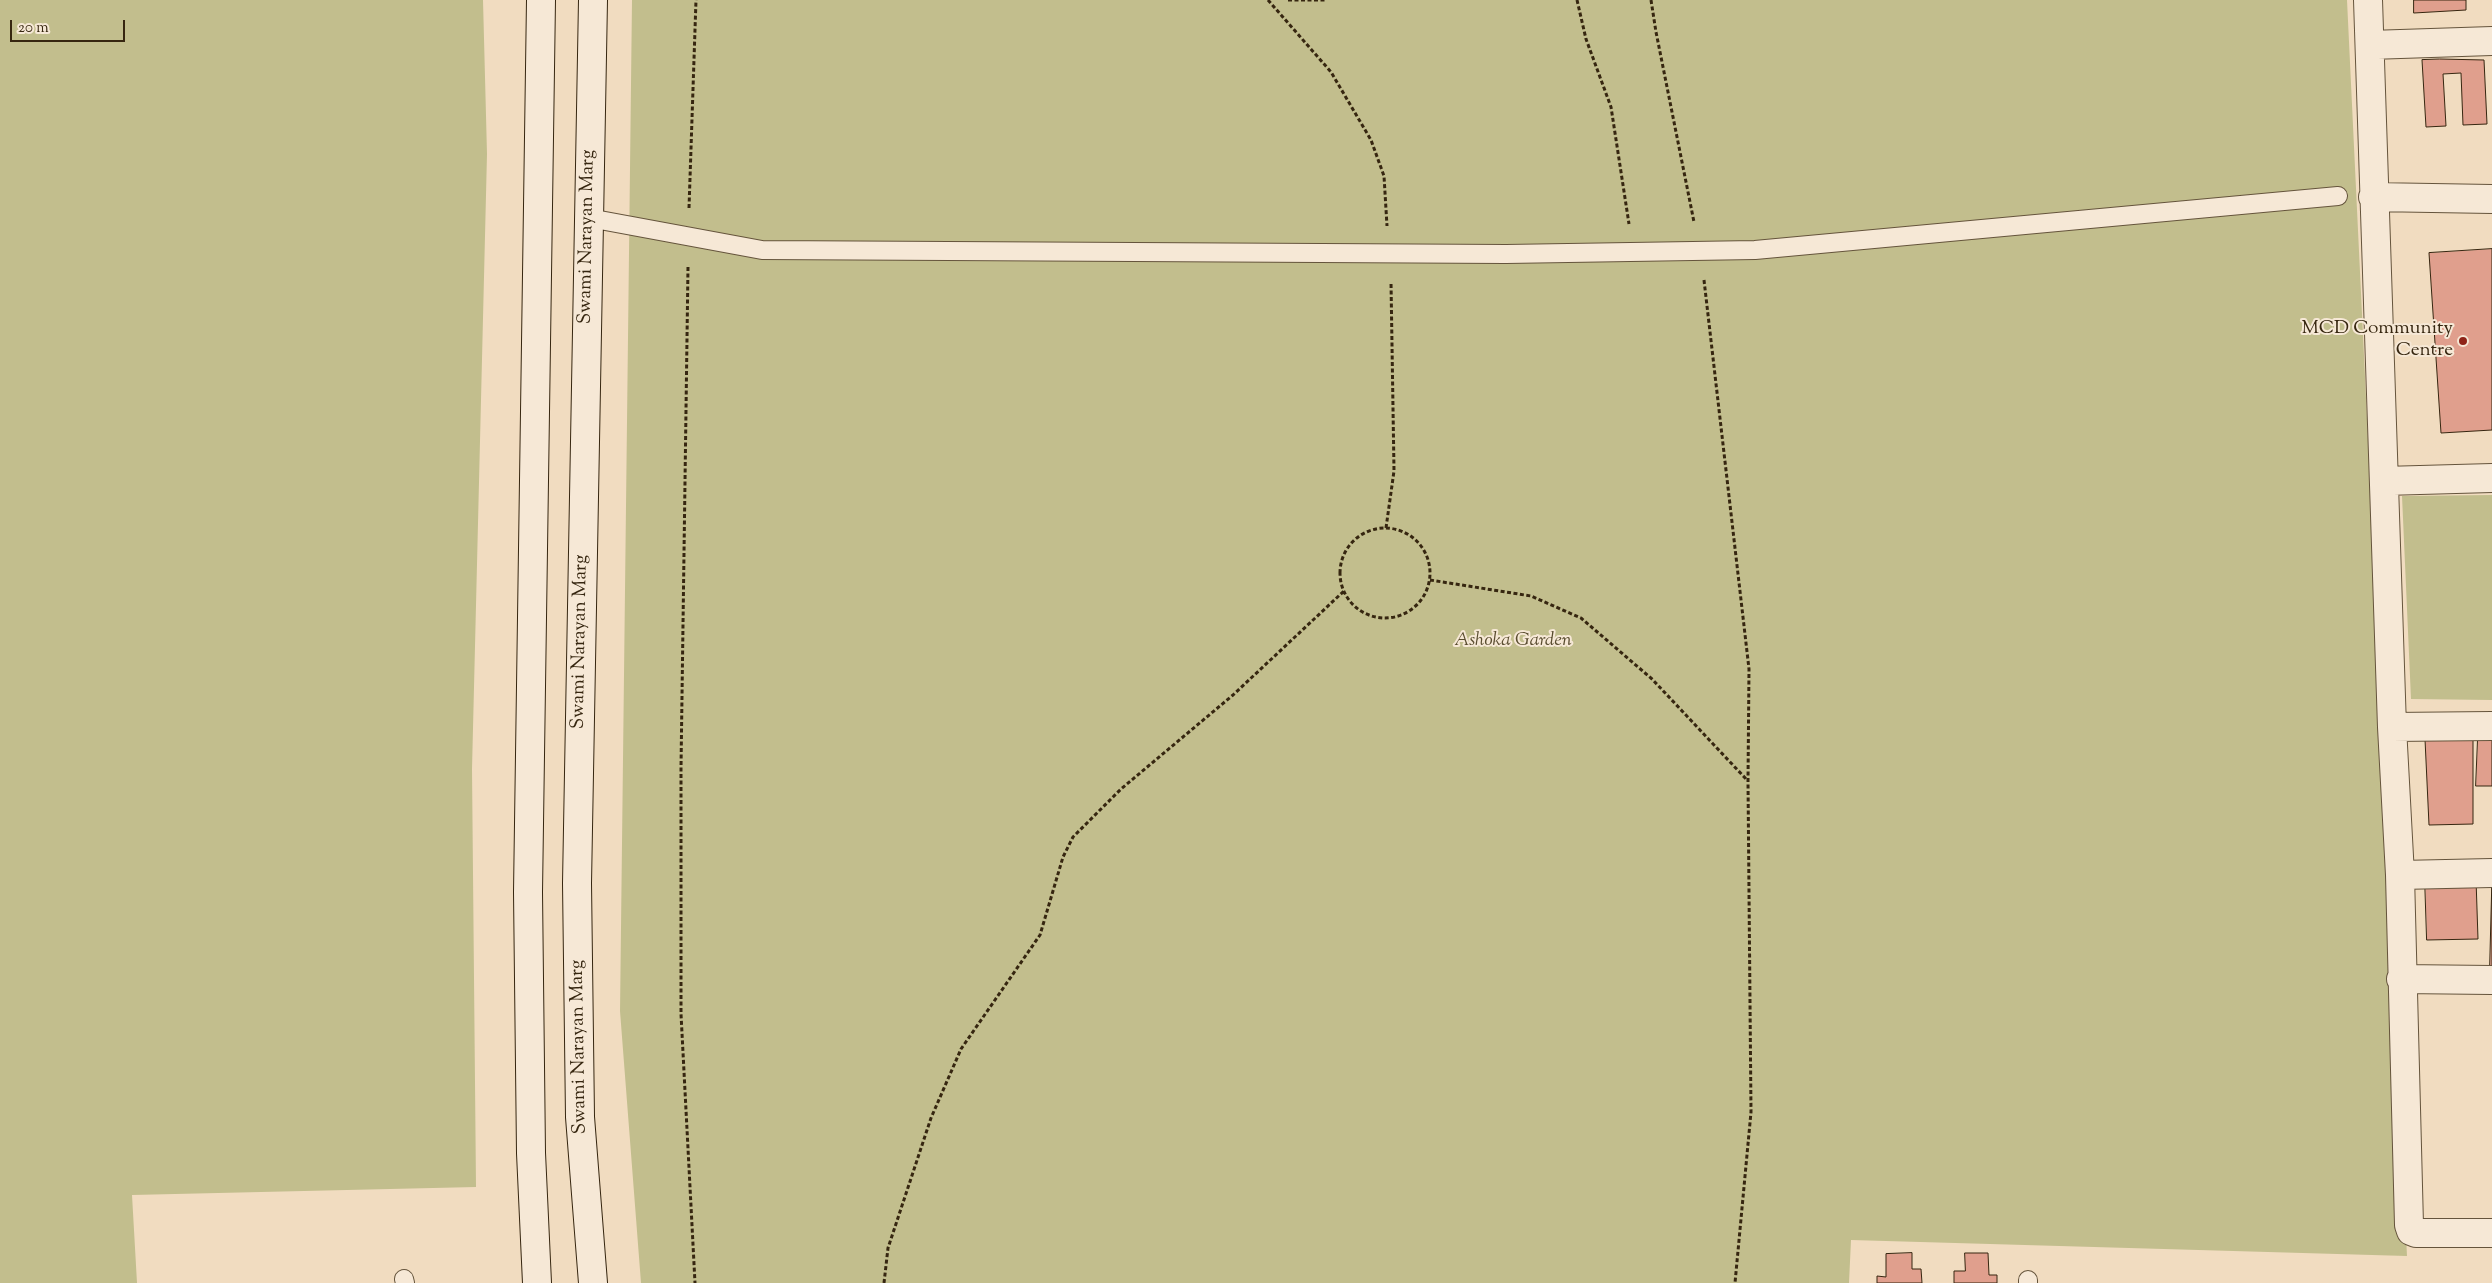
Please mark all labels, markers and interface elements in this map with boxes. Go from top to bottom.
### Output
scale bar [12,10,128,42]
text: 20 m [18,18,49,39]
street label: Swami Narayan Marg [575,150,601,324]
place label: MCD Community Centre [2302,319,2453,363]
marker: MCD Community Centre [2457,335,2469,347]
street label: Swami Narayan Marg [568,555,594,729]
park label: Ashoka Garden [1454,631,1572,653]
street label: Swami Narayan Marg [567,960,593,1134]

